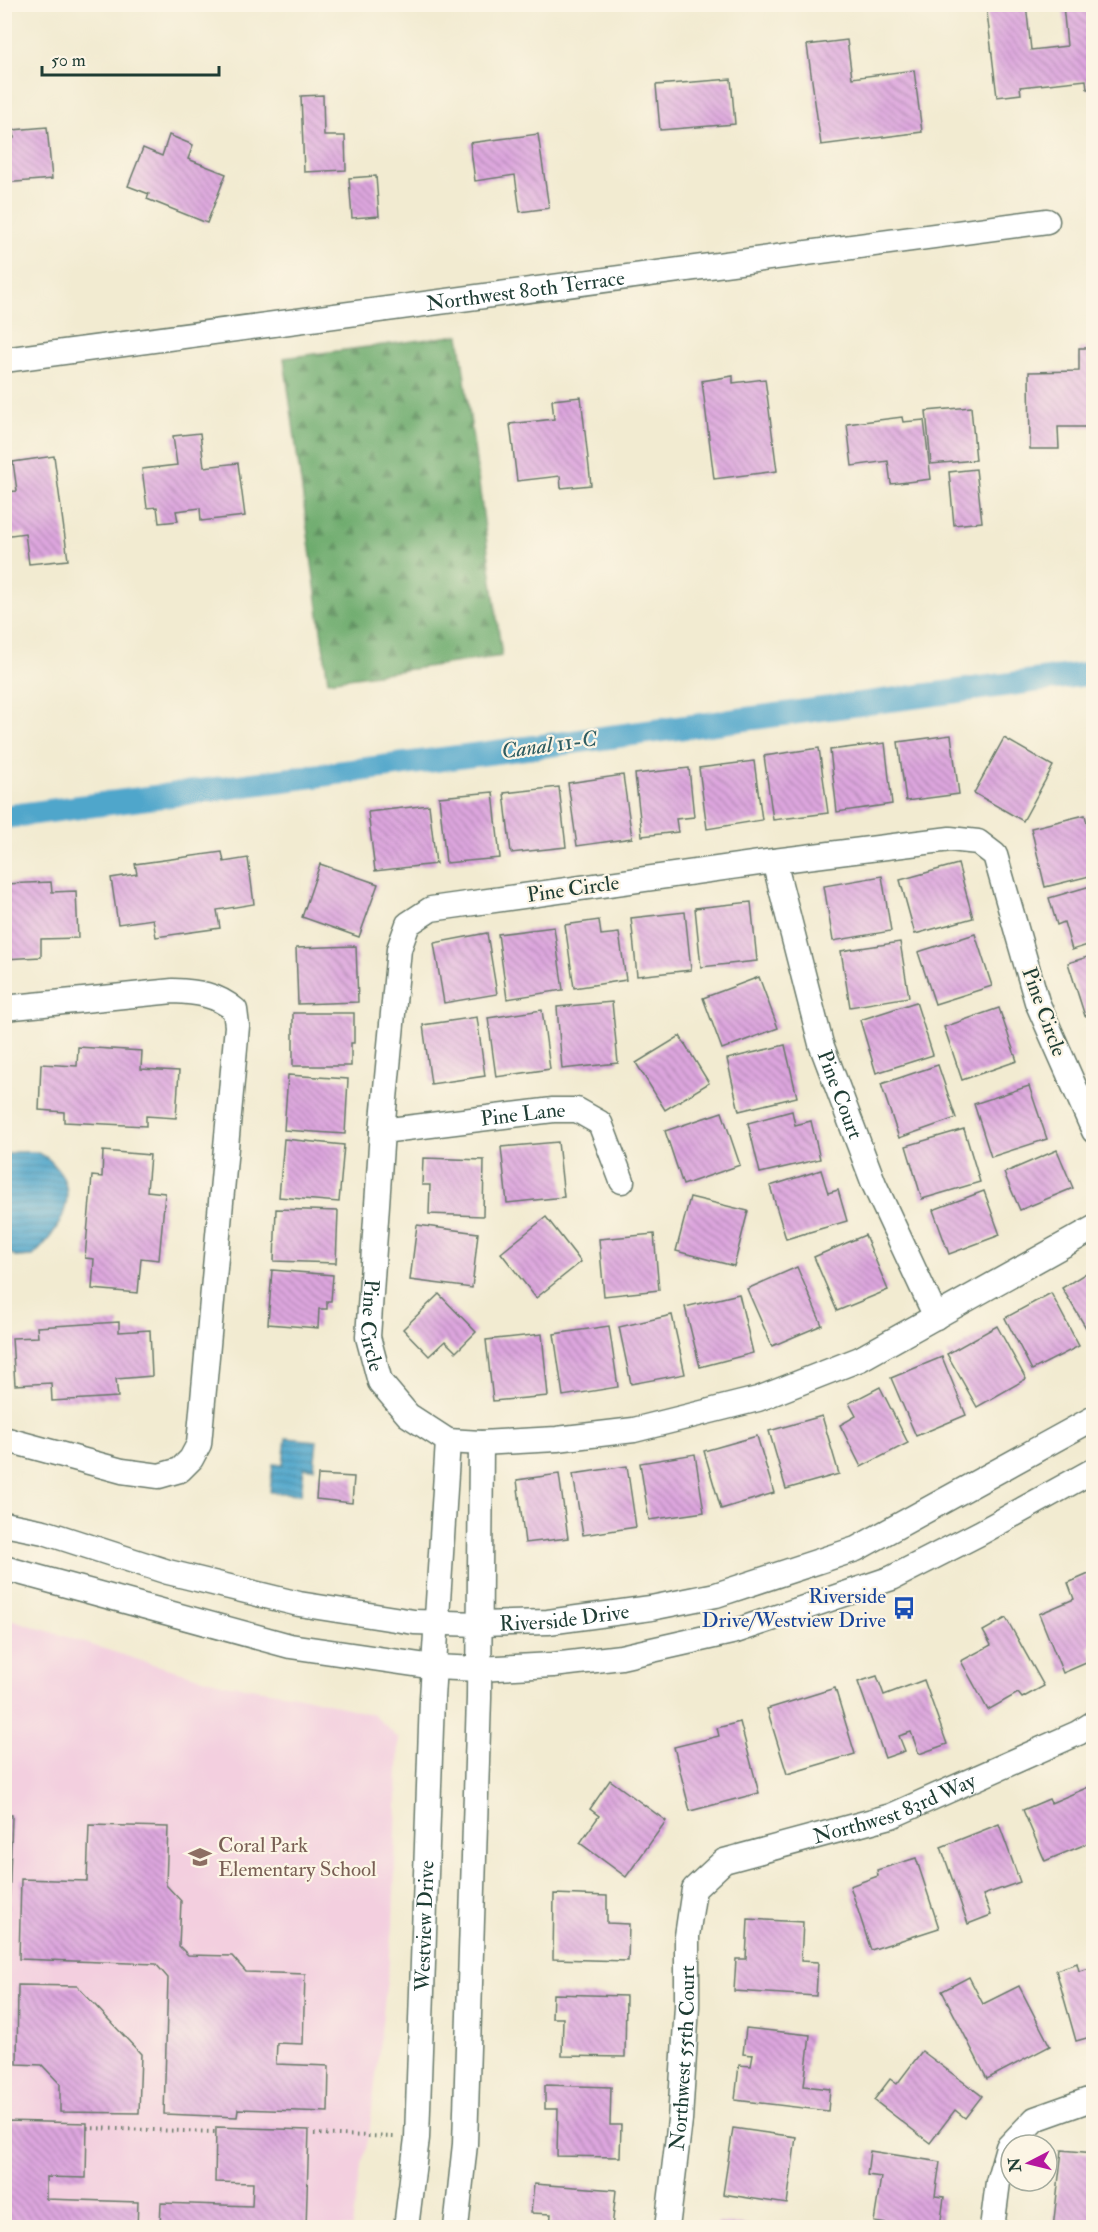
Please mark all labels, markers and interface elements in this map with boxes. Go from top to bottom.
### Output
scale bar [42,39,219,77]
text: 50 m [51,49,86,72]
street label: Northwest 80th Terrace [424,264,627,317]
water label: Canal 11-C [500,724,600,766]
street label: Pine Circle [525,869,621,909]
street label: Pine Circle [1015,964,1073,1060]
street label: Pine Court [811,1046,869,1143]
street label: Pine Lane [479,1096,566,1132]
street label: Pine Circle [355,1278,390,1375]
place label: Riverside Drive/Westview Drive [701,1583,886,1634]
bus stop icon: Riverside Drive/Westview Drive [891,1595,917,1621]
street label: Riverside Drive [499,1598,631,1637]
street label: Northwest 83rd Way [810,1766,981,1850]
place label: Coral Park Elementary School [218,1832,377,1883]
school or university icon: Coral Park Elementary School [187,1844,213,1870]
street label: Westview Drive [408,1860,440,1993]
street label: Northwest 55th Court [663,1965,701,2152]
north arrow [999,2133,1059,2193]
text: N [1004,2156,1026,2174]

